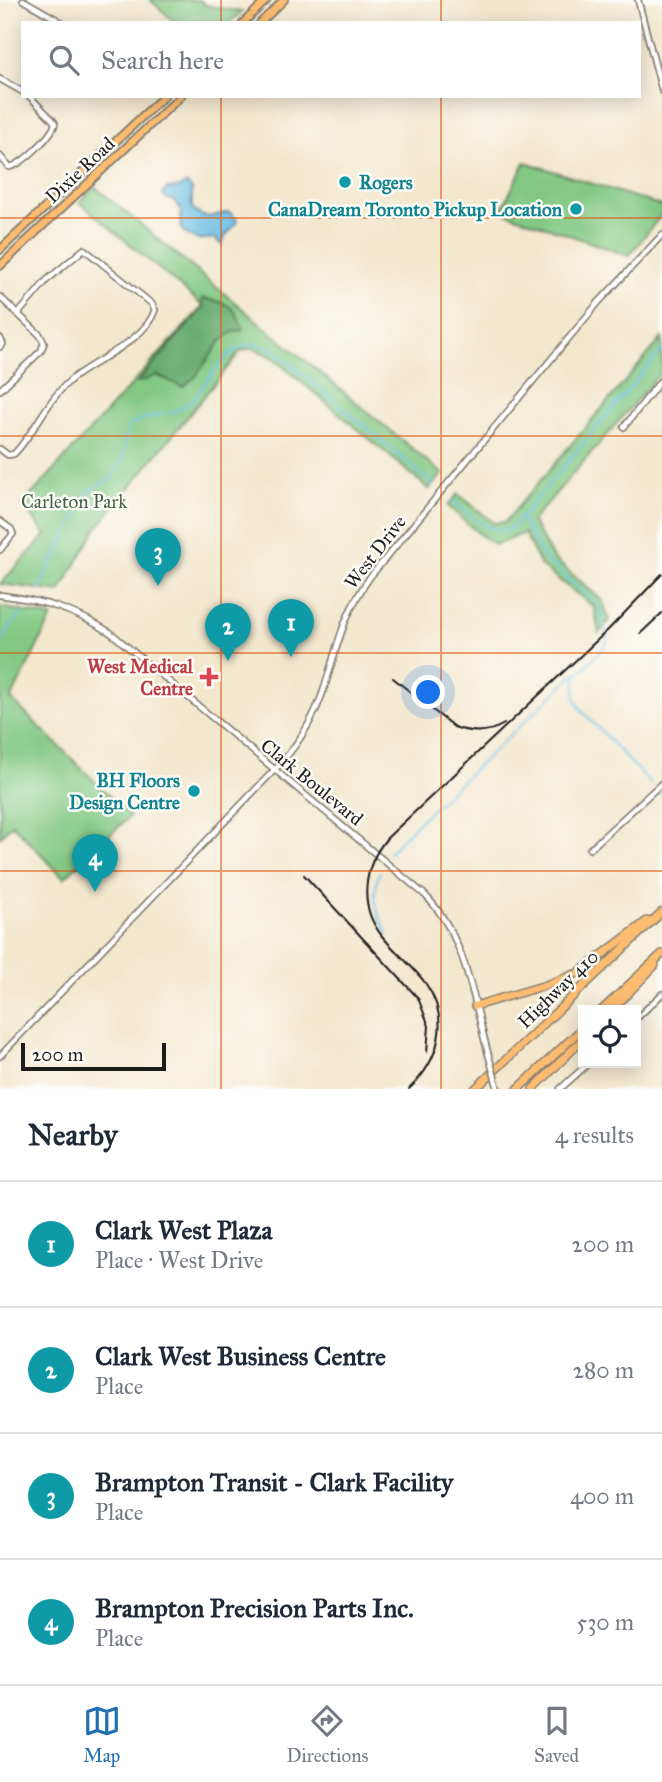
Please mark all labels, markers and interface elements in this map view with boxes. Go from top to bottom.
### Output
search box [21,21,641,98]
icon: search [45,41,83,79]
text: Search here [101,44,224,76]
street label: Dixie Road [41,132,120,208]
place label: Rogers [359,171,413,195]
marker: Rogers [337,174,353,190]
place label: CanaDream Toronto Pickup Location [268,198,563,222]
marker: CanaDream Toronto Pickup Location [568,201,584,217]
park label: Carleton Park [21,490,127,513]
street label: West Drive [339,511,411,593]
pin: 3 [135,528,181,586]
pin: 1 [268,599,314,657]
pin: 2 [205,603,251,661]
place label: West Medical Centre [87,655,194,700]
marker: West Medical Centre [199,667,219,687]
your location [411,675,445,709]
street label: Clark Boulevard [256,734,368,831]
place label: BH Floors Design Centre [69,769,180,815]
marker: BH Floors Design Centre [186,783,202,799]
pin: 4 [72,834,118,892]
street label: Highway 410 [513,945,604,1034]
map controls [578,1005,641,1068]
button: locate [578,1005,641,1068]
scale bar [21,1040,166,1072]
text: 200 m [32,1043,84,1066]
text: Nearby [28,1117,118,1153]
text: 4 results [555,1121,634,1149]
text: Clark West Plaza [95,1214,273,1246]
text: 1 [46,1230,56,1258]
text: 200 m [572,1230,634,1258]
text: Place · West Drive [95,1246,263,1274]
text: Clark West Business Centre [95,1340,386,1372]
text: 2 [45,1356,57,1384]
text: 280 m [573,1356,634,1384]
text: Place [95,1372,143,1400]
text: Brampton Transit - Clark Facility [95,1466,453,1498]
text: 3 [46,1482,56,1510]
text: 400 m [570,1482,634,1510]
text: Place [95,1498,143,1526]
text: Brampton Precision Parts Inc. [95,1592,414,1624]
text: 4 [45,1608,57,1636]
text: 530 m [576,1608,634,1636]
text: Place [95,1624,143,1652]
tab: Map [83,1702,121,1767]
tab: Directions [286,1702,368,1767]
tab: Saved [534,1702,579,1767]

